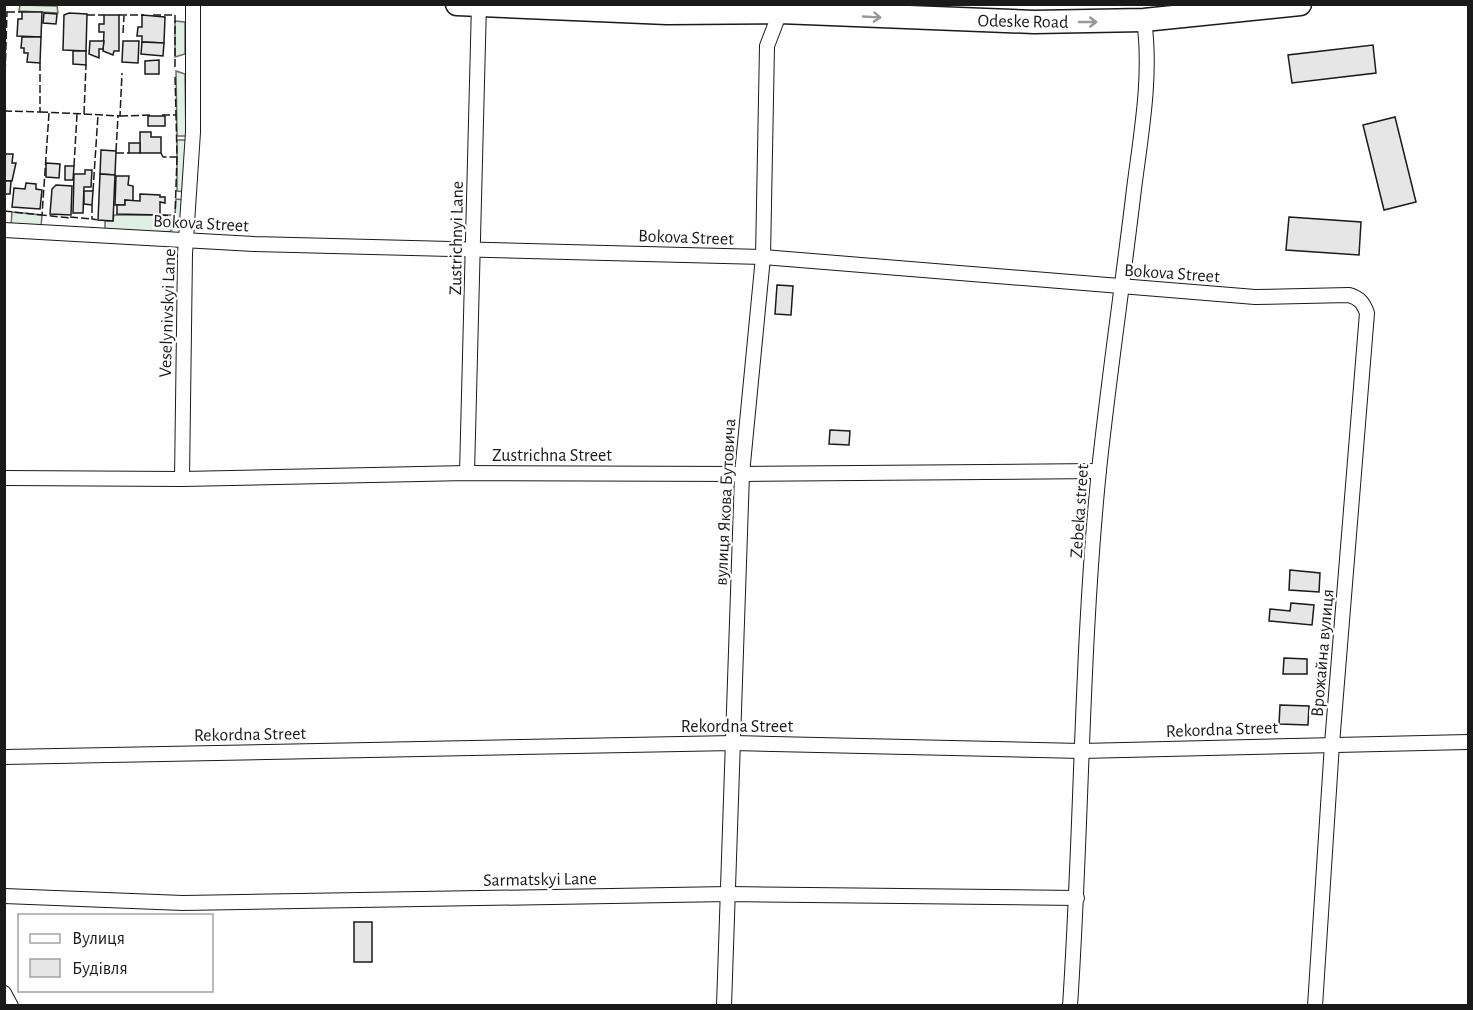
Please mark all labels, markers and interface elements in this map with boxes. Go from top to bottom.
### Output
one-way arrow [862,11,882,22]
street label: Odeske Road [977,12,1068,32]
one-way arrow [1077,16,1097,28]
street label: Zustrichnyi Lane [447,181,467,295]
street label: Bokova Street [153,213,250,236]
street label: Bokova Street [638,227,734,249]
street label: Veselynivskyi Lane [157,248,179,378]
street label: Bokova Street [1124,262,1221,286]
street label: вулиця Якова Бутовича [713,418,739,586]
street label: Zustrichna Street [492,447,612,465]
street label: Zebeka street [1068,463,1092,559]
street label: Врожайна вулиця [1308,588,1338,718]
street label: Rekordna Street [681,718,793,736]
street label: Rekordna Street [1166,719,1279,741]
street label: Rekordna Street [194,725,307,745]
street label: Sarmatskyi Lane [483,870,597,890]
legend [18,914,213,992]
text: Вулиця [72,930,125,948]
text: Будівля [72,960,128,978]

